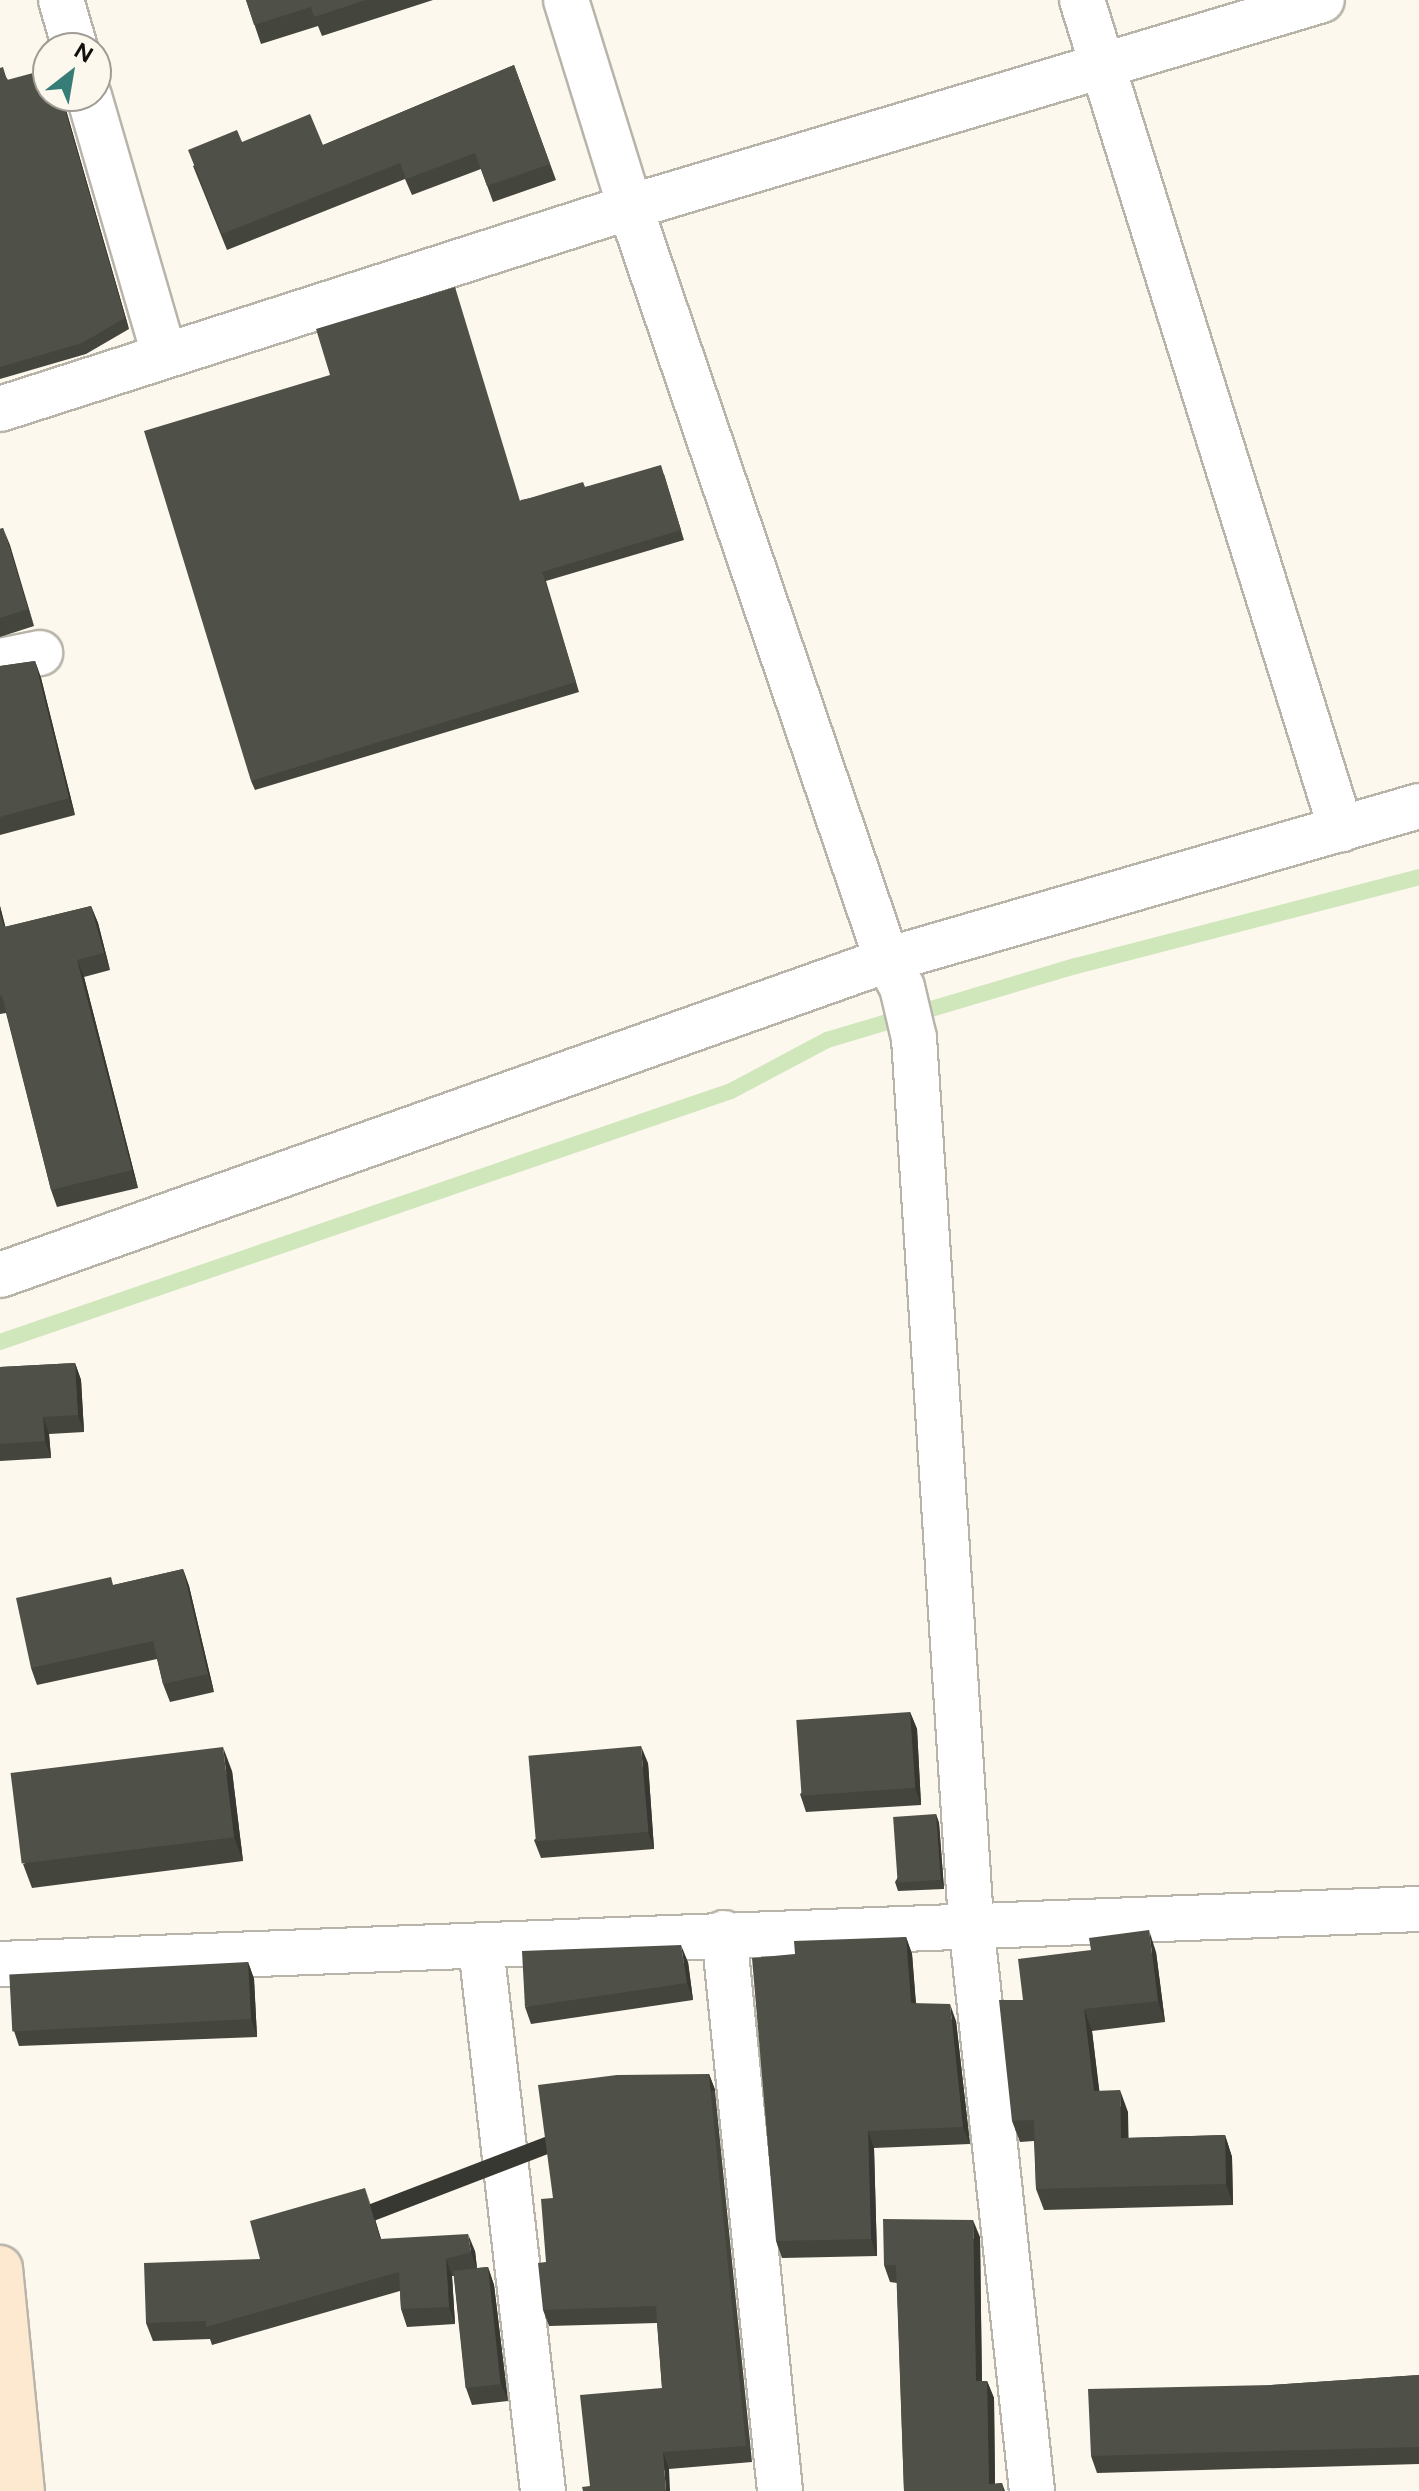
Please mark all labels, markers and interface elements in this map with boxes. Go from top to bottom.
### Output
north arrow [32,32,112,112]
text: N [69,37,98,69]

